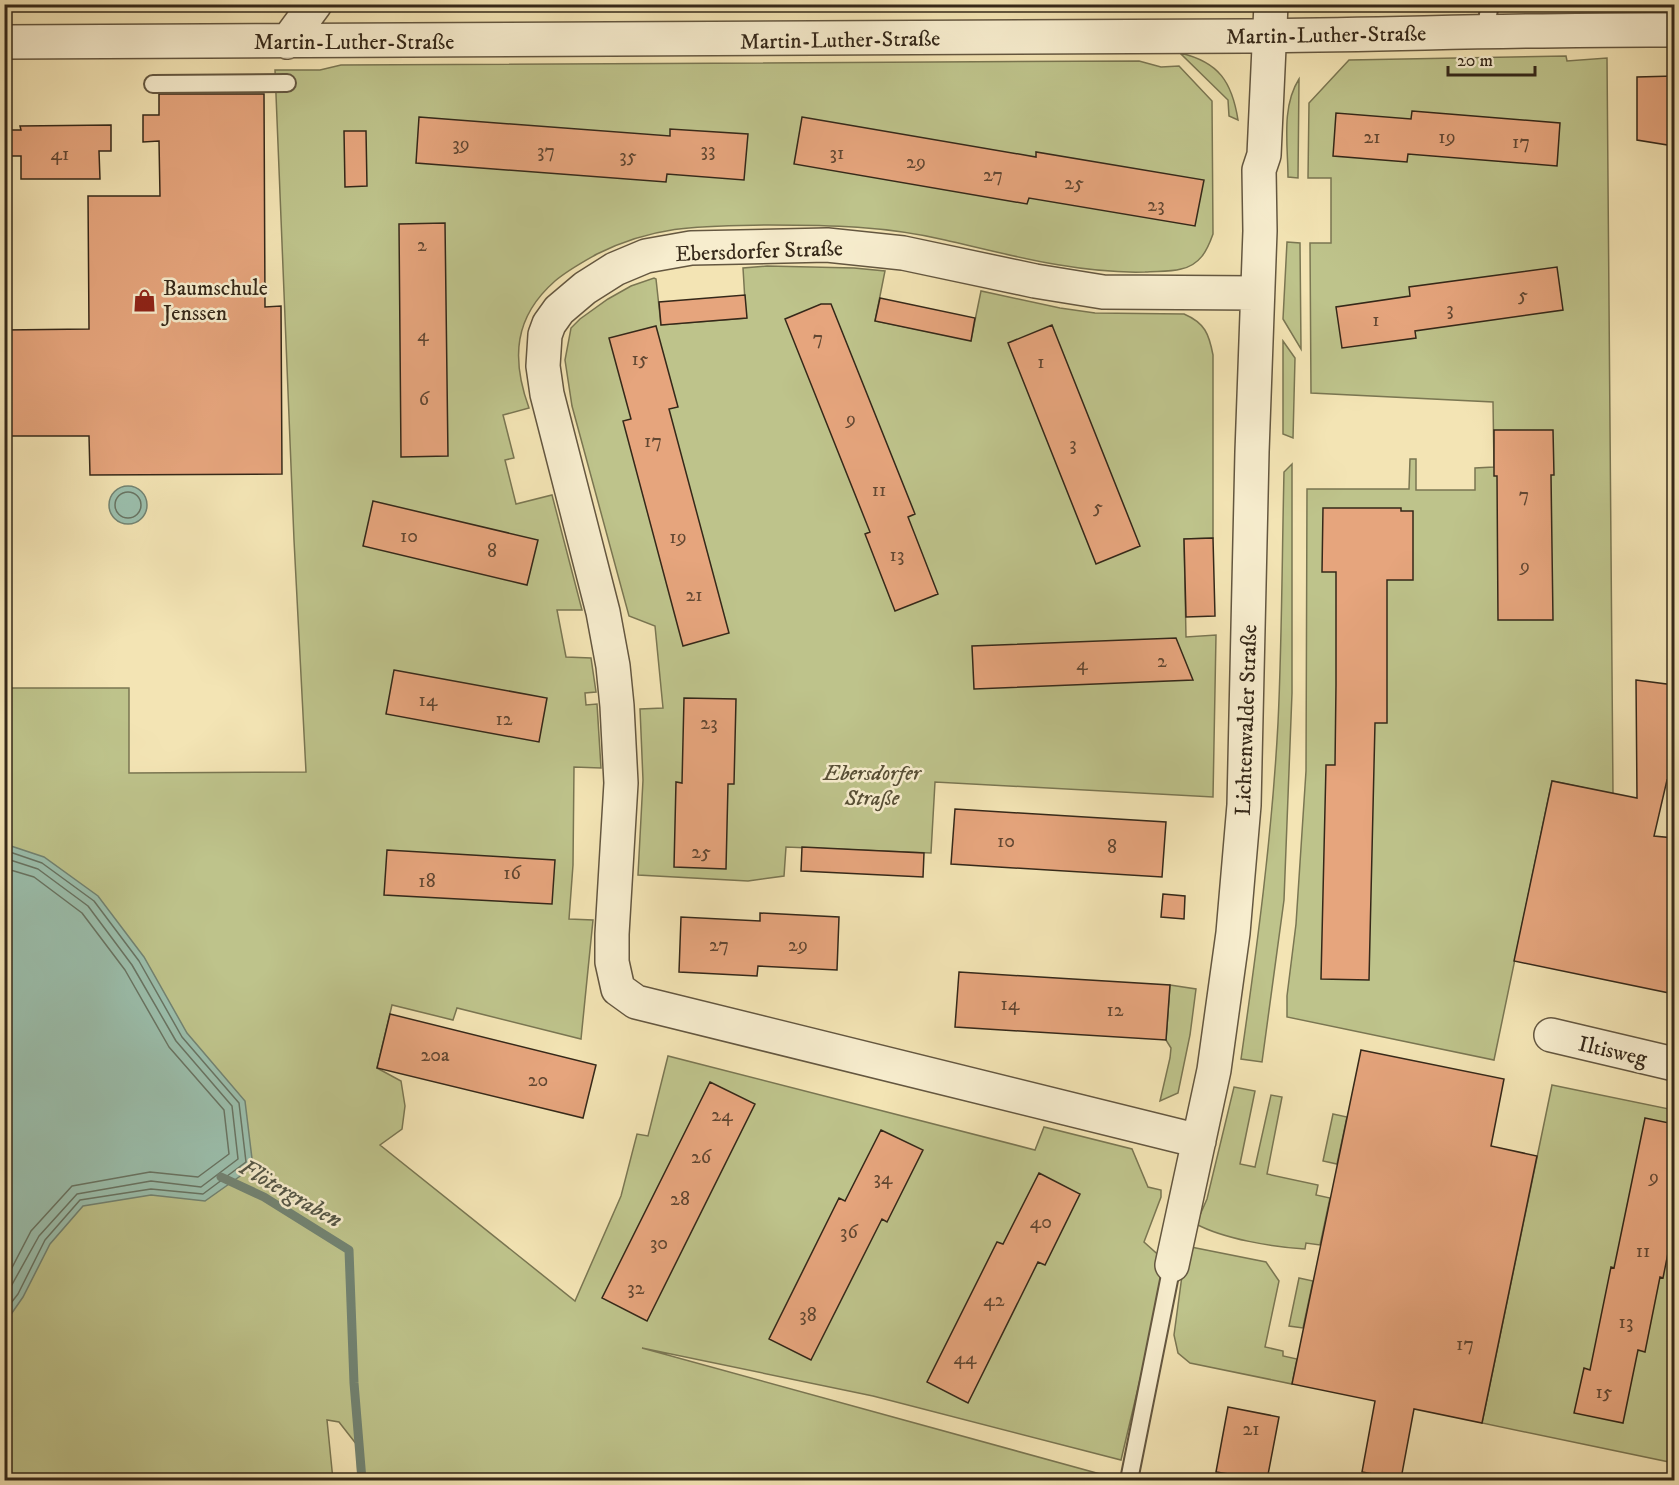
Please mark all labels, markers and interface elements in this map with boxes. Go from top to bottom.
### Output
street label: Martin-Luther-Straße [1226,20,1427,51]
street label: Martin-Luther-Straße [740,25,941,56]
street label: Martin-Luther-Straße [254,29,454,56]
scale bar [1448,39,1535,77]
text: 20 m [1457,50,1493,72]
house number: 21 [1363,125,1381,150]
house number: 19 [1438,125,1456,150]
house number: 17 [1512,130,1530,155]
house number: 39 [452,132,470,157]
house number: 33 [701,138,715,163]
house number: 37 [537,139,555,164]
house number: 31 [830,141,844,166]
house number: 41 [51,142,69,167]
house number: 35 [619,144,637,169]
house number: 29 [906,150,926,175]
house number: 27 [983,163,1003,188]
house number: 25 [1064,171,1084,196]
house number: 23 [1147,193,1165,218]
house number: 2 [417,233,427,258]
street label: Ebersdorfer Straße [675,235,843,268]
place label: Baumschule Jenssen [161,275,268,327]
house number: 5 [1518,283,1528,308]
shop icon: Baumschule Jenssen [132,287,158,313]
house number: 3 [1446,297,1454,322]
house number: 1 [1372,308,1380,333]
house number: 4 [417,323,429,348]
house number: 7 [813,326,823,351]
house number: 15 [631,347,649,372]
house number: 1 [1037,350,1045,375]
house number: 6 [419,387,430,412]
house number: 9 [845,407,856,432]
house number: 17 [644,429,662,454]
house number: 3 [1069,432,1077,457]
house number: 11 [872,478,886,503]
house number: 7 [1519,483,1529,508]
house number: 5 [1093,495,1103,520]
house number: 10 [400,524,418,549]
house number: 19 [669,525,687,550]
house number: 8 [487,539,497,564]
house number: 13 [890,543,904,568]
house number: 9 [1519,554,1530,579]
house number: 21 [685,583,703,608]
street label: Lichtenwalder Straße [1230,624,1263,816]
house number: 2 [1157,649,1167,674]
house number: 4 [1076,652,1088,677]
house number: 14 [419,688,438,713]
house number: 12 [495,707,513,732]
house number: 23 [700,711,718,736]
park label: Ebersdorfer Straße [822,760,923,812]
house number: 10 [997,829,1015,854]
house number: 8 [1107,835,1117,860]
house number: 25 [691,840,711,865]
house number: 16 [503,861,521,886]
house number: 18 [418,869,436,894]
house number: 27 [709,933,729,958]
house number: 29 [788,933,808,958]
house number: 14 [1001,992,1020,1017]
house number: 12 [1106,998,1124,1023]
street label: Iltisweg [1576,1030,1650,1072]
house number: 20a [420,1043,450,1068]
house number: 20 [528,1068,548,1093]
house number: 24 [711,1103,733,1128]
house number: 26 [691,1145,712,1170]
water label: Flötergraben [234,1152,347,1235]
house number: 9 [1648,1165,1659,1190]
house number: 34 [874,1166,893,1191]
house number: 28 [670,1187,690,1212]
house number: 40 [1030,1210,1052,1235]
house number: 36 [840,1220,859,1245]
house number: 30 [650,1231,668,1256]
house number: 11 [1636,1239,1650,1264]
house number: 32 [627,1276,645,1301]
house number: 42 [983,1288,1005,1313]
house number: 38 [799,1303,817,1328]
house number: 13 [1619,1310,1633,1335]
house number: 17 [1456,1332,1474,1357]
house number: 44 [953,1346,977,1371]
house number: 15 [1595,1380,1613,1405]
house number: 21 [1242,1417,1260,1442]

